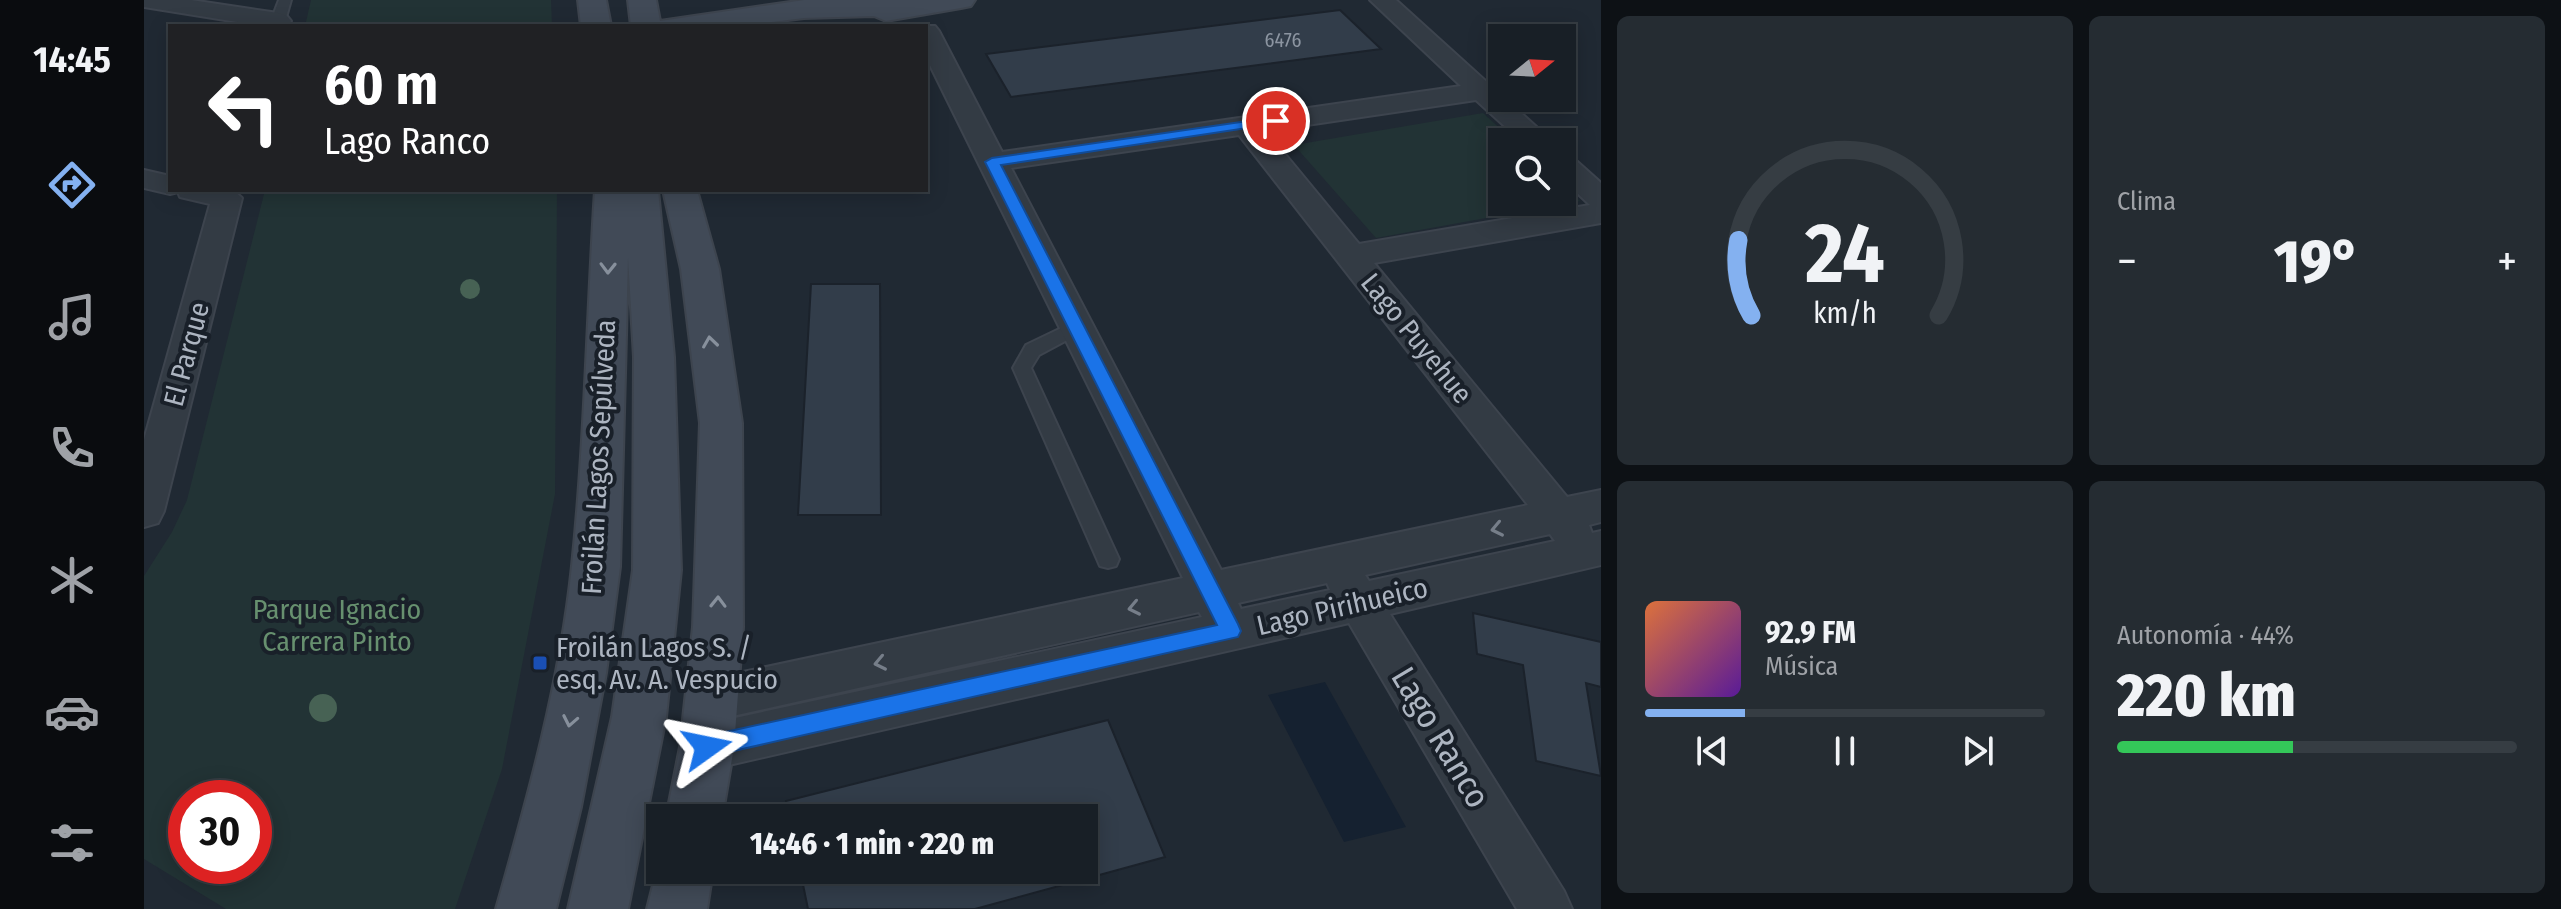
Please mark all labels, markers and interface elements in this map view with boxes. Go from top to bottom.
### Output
north arrow [1488,24,1576,112]
map controls [1488,24,1576,216]
house number: 6476 [1265,28,1301,52]
text: 14:45 [33,38,111,82]
text: 60 m [324,52,438,119]
icon: left [192,56,296,160]
pin [1242,87,1310,155]
icon: arrive [1254,99,1298,143]
text: Lago Ranco [324,120,490,164]
button: search [1488,128,1576,216]
icon: directions [44,157,100,213]
text: Clima [2117,186,2176,217]
text: 24 [1804,204,1885,304]
text: 19° [2274,226,2360,298]
text: − [2117,235,2137,288]
text: + [2497,235,2517,288]
one-way arrow [599,262,617,275]
street label: Lago Puyehue [1354,267,1479,410]
icon: music [44,289,100,345]
text: km/h [1813,296,1877,331]
street label: El Parque [157,299,216,410]
street label: Froilán Lagos Sepúlveda [575,319,622,595]
one-way arrow [702,336,719,349]
icon: phone [44,420,100,476]
one-way arrow [1491,520,1505,537]
icon: climate [44,552,100,608]
street label: Lago Pirihueico [1253,571,1431,642]
park label: Parque Ignacio Carrera Pinto [253,593,421,658]
one-way arrow [710,595,727,608]
one-way arrow [1128,599,1142,616]
text: 92.9 FM [1765,615,1856,651]
text: Autonomía · 44% [2117,620,2294,651]
place label: Froilán Lagos S. / esq. Av. A. Vespucio [556,631,778,696]
text: Música [1765,651,1838,682]
marker: Froilán Lagos S. / esq. Av. A. Vespucio [531,654,549,672]
one-way arrow [874,654,887,671]
street label: Lago Ranco [1383,659,1499,815]
text: 220 km [2117,660,2296,732]
icon: car [44,684,100,740]
position arrow [665,705,749,789]
one-way arrow [563,715,580,728]
icon: previous [1690,729,1734,773]
icon: pause [1823,729,1867,773]
icon: next [1956,729,2000,773]
speed limit sign: 30 [168,780,272,884]
icon: filters [44,815,100,871]
text: 14:46 · 1 min · 220 m [750,826,994,862]

